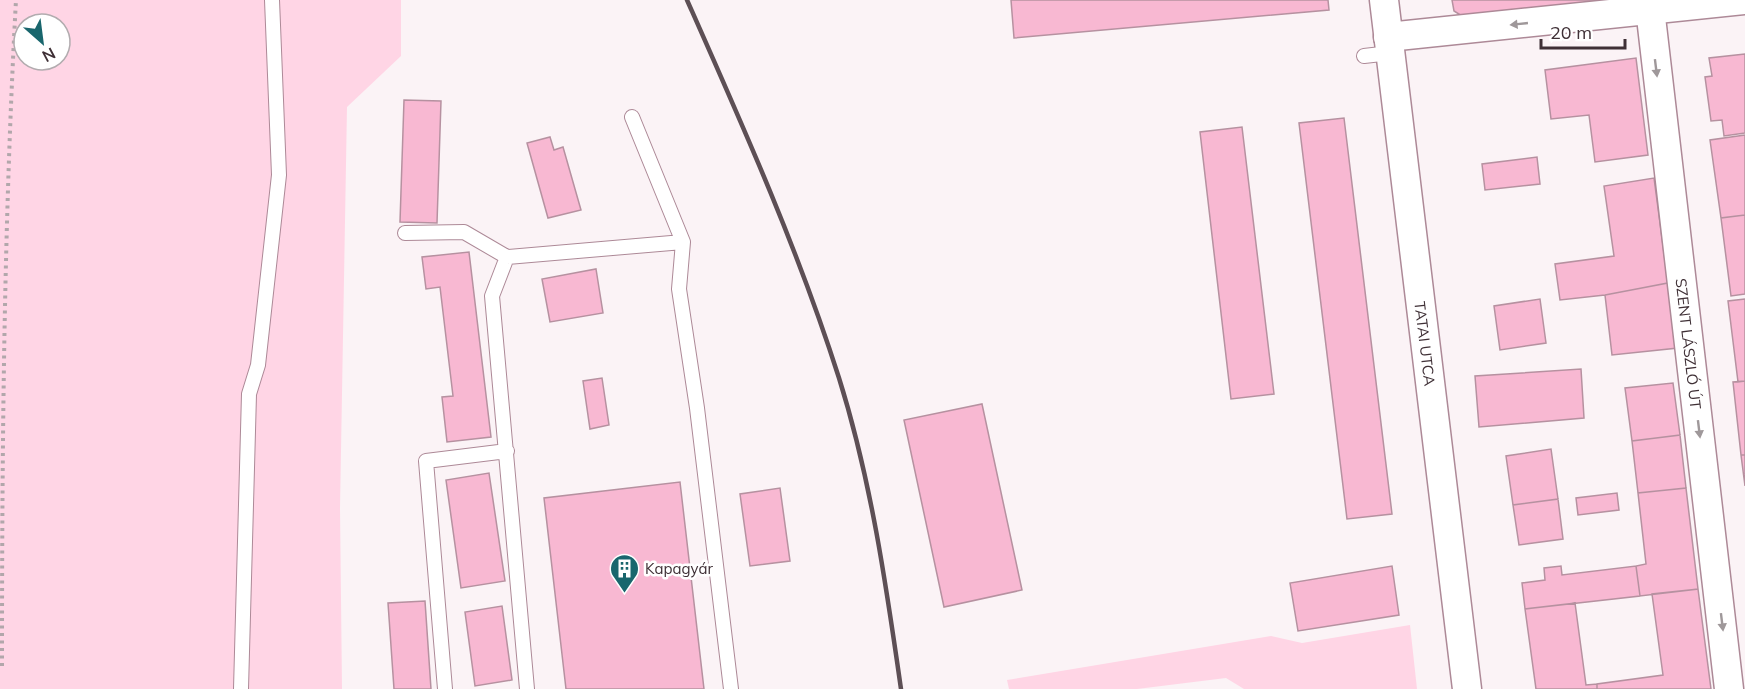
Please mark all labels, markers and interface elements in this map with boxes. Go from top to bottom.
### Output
north arrow [12,12,72,72]
scale bar [1541,12,1625,50]
one-way arrow [1510,19,1529,28]
text: 20 m [1550,21,1592,44]
text: N [39,44,59,67]
one-way arrow [1652,59,1661,78]
street label: SZENT LÁSZLÓ ÚT [1672,277,1706,410]
street label: TATAI UTCA [1411,300,1440,387]
one-way arrow [1694,419,1704,438]
building icon: Kapagyár [608,552,640,594]
place label: Kapagyár [645,559,714,578]
one-way arrow [1717,613,1726,632]

